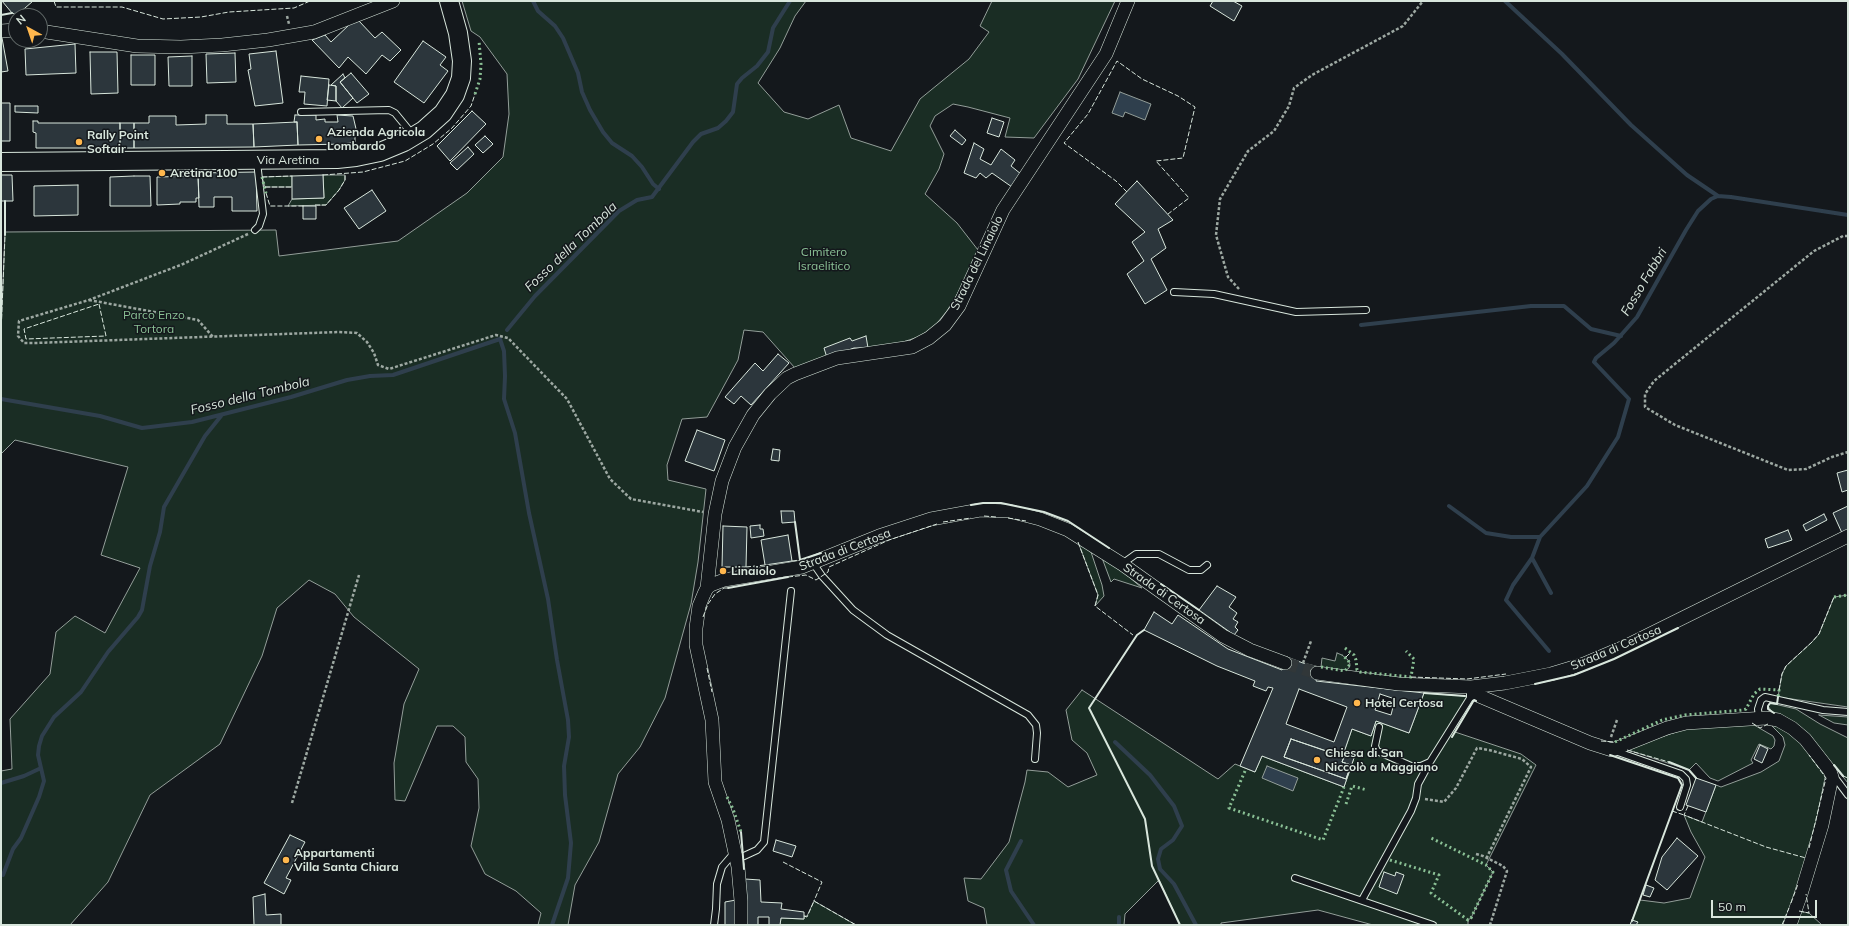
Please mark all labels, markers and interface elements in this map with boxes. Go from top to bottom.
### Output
north arrow [8,8,48,48]
text: N [13,12,29,28]
place label: Azienda Agricola Lombardo [327,125,425,153]
place label: Rally Point Softair [87,128,149,156]
marker: Azienda Agricola Lombardo [314,134,324,144]
marker: Rally Point Softair [74,137,84,147]
street label: Via Aretina [257,153,319,167]
place label: Aretina 100 [170,166,237,180]
marker: Aretina 100 [157,168,167,178]
water label: Fosso della Tombola [522,199,620,295]
street label: Strada del Linaiolo [948,213,1006,313]
park label: Cimitero Israelitico [798,245,850,273]
water label: Fosso Fabbri [1618,245,1670,319]
park label: Parco Enzo Tortora [123,308,185,336]
water label: Fosso della Tombola [189,374,311,418]
street label: Strada di Certosa [797,526,893,574]
street label: Strada di Certosa [1120,560,1208,628]
place label: Linaiolo [731,564,776,578]
marker: Linaiolo [718,566,728,576]
street label: Strada di Certosa [1569,622,1663,674]
place label: Hotel Certosa [1365,696,1443,710]
marker: Hotel Certosa [1352,698,1362,708]
place label: Chiesa di San Niccolò a Maggiano [1325,746,1438,774]
marker: Chiesa di San Niccolò a Maggiano [1312,755,1322,765]
place label: Appartamenti Villa Santa Chiara [294,846,399,874]
marker: Appartamenti Villa Santa Chiara [281,855,291,865]
scale bar [1713,892,1819,918]
text: 50 m [1718,899,1746,914]

